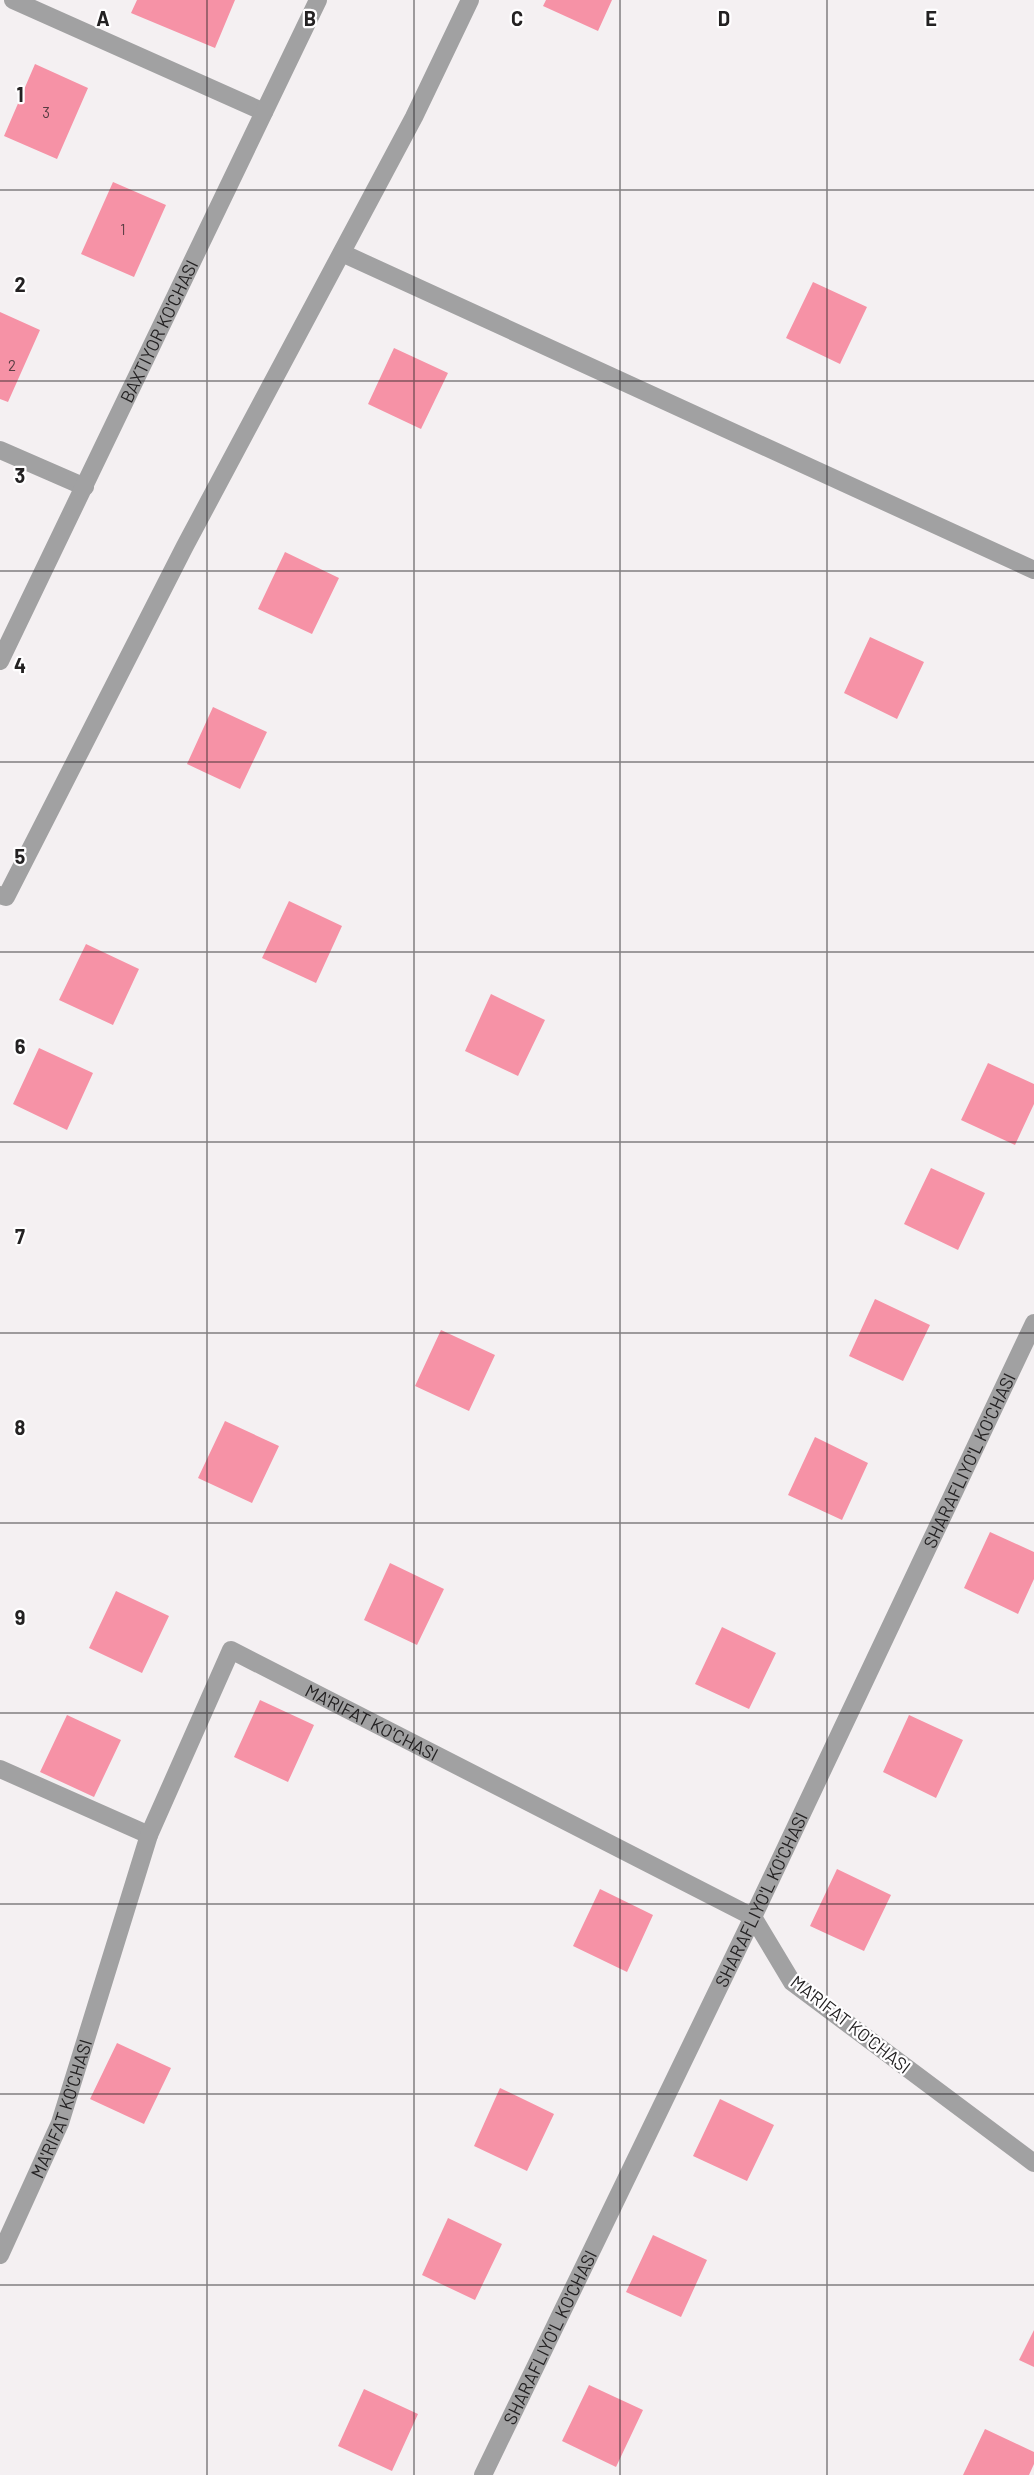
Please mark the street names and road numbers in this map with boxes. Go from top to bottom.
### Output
street label: BAXTIYOR KO'CHASI [115,256,202,406]
street label: SHARAFLIYO'L KO'CHASI [918,1369,1020,1551]
street label: MA'RIFAT KO'CHASI [302,1679,442,1765]
street label: SHARAFLIYO'L KO'CHASI [710,1809,812,1991]
street label: MA'RIFAT KO'CHASI [787,1970,915,2078]
street label: MA'RIFAT KO'CHASI [26,2036,96,2181]
street label: SHARAFLIYO'L KO'CHASI [498,2247,601,2428]

